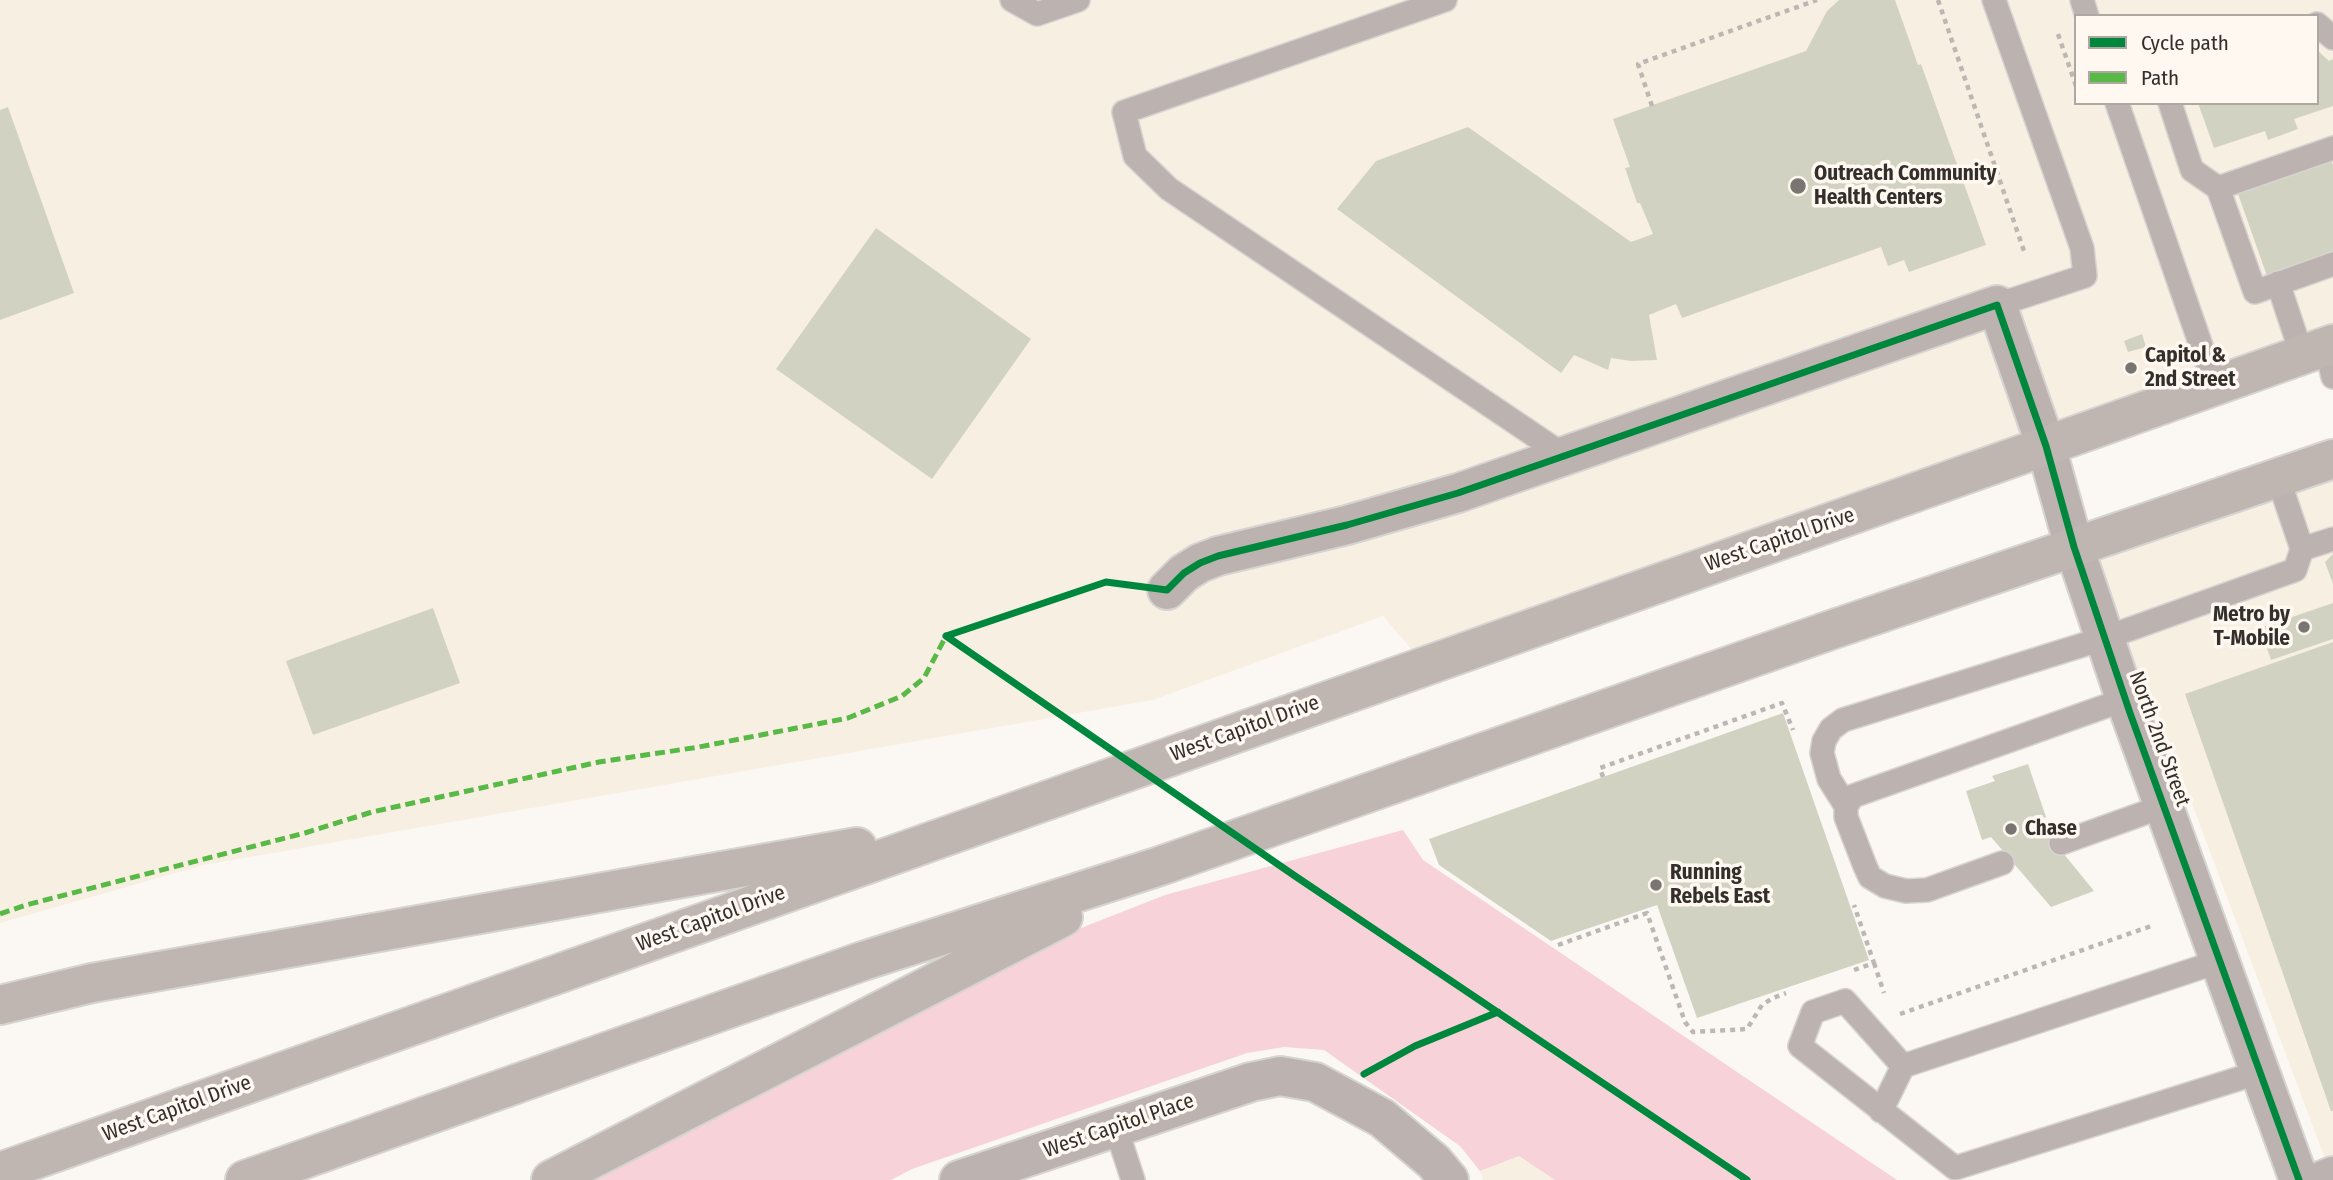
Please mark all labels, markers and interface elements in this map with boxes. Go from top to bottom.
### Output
legend [2074,14,2319,105]
text: Cycle path [2141,30,2229,56]
text: Path [2141,65,2179,91]
place label: Outreach Community Health Centers [1814,161,1997,211]
marker: Outreach Community Health Centers [1788,176,1808,196]
place label: Capitol & 2nd Street [2145,343,2236,393]
marker: Capitol & 2nd Street [2123,360,2139,376]
street label: West Capitol Drive [1702,503,1858,577]
place label: Metro by T-Mobile [2213,602,2290,652]
marker: Metro by T-Mobile [2296,619,2312,635]
street label: North 2nd Street [2123,668,2195,810]
street label: West Capitol Drive [1167,690,1323,768]
place label: Chase [2025,816,2077,842]
marker: Chase [2003,821,2019,837]
place label: Running Rebels East [1670,860,1770,910]
marker: Running Rebels East [1648,877,1664,893]
street label: West Capitol Drive [633,880,789,958]
street label: West Capitol Drive [99,1070,255,1148]
street label: West Capitol Place [1040,1088,1198,1164]

